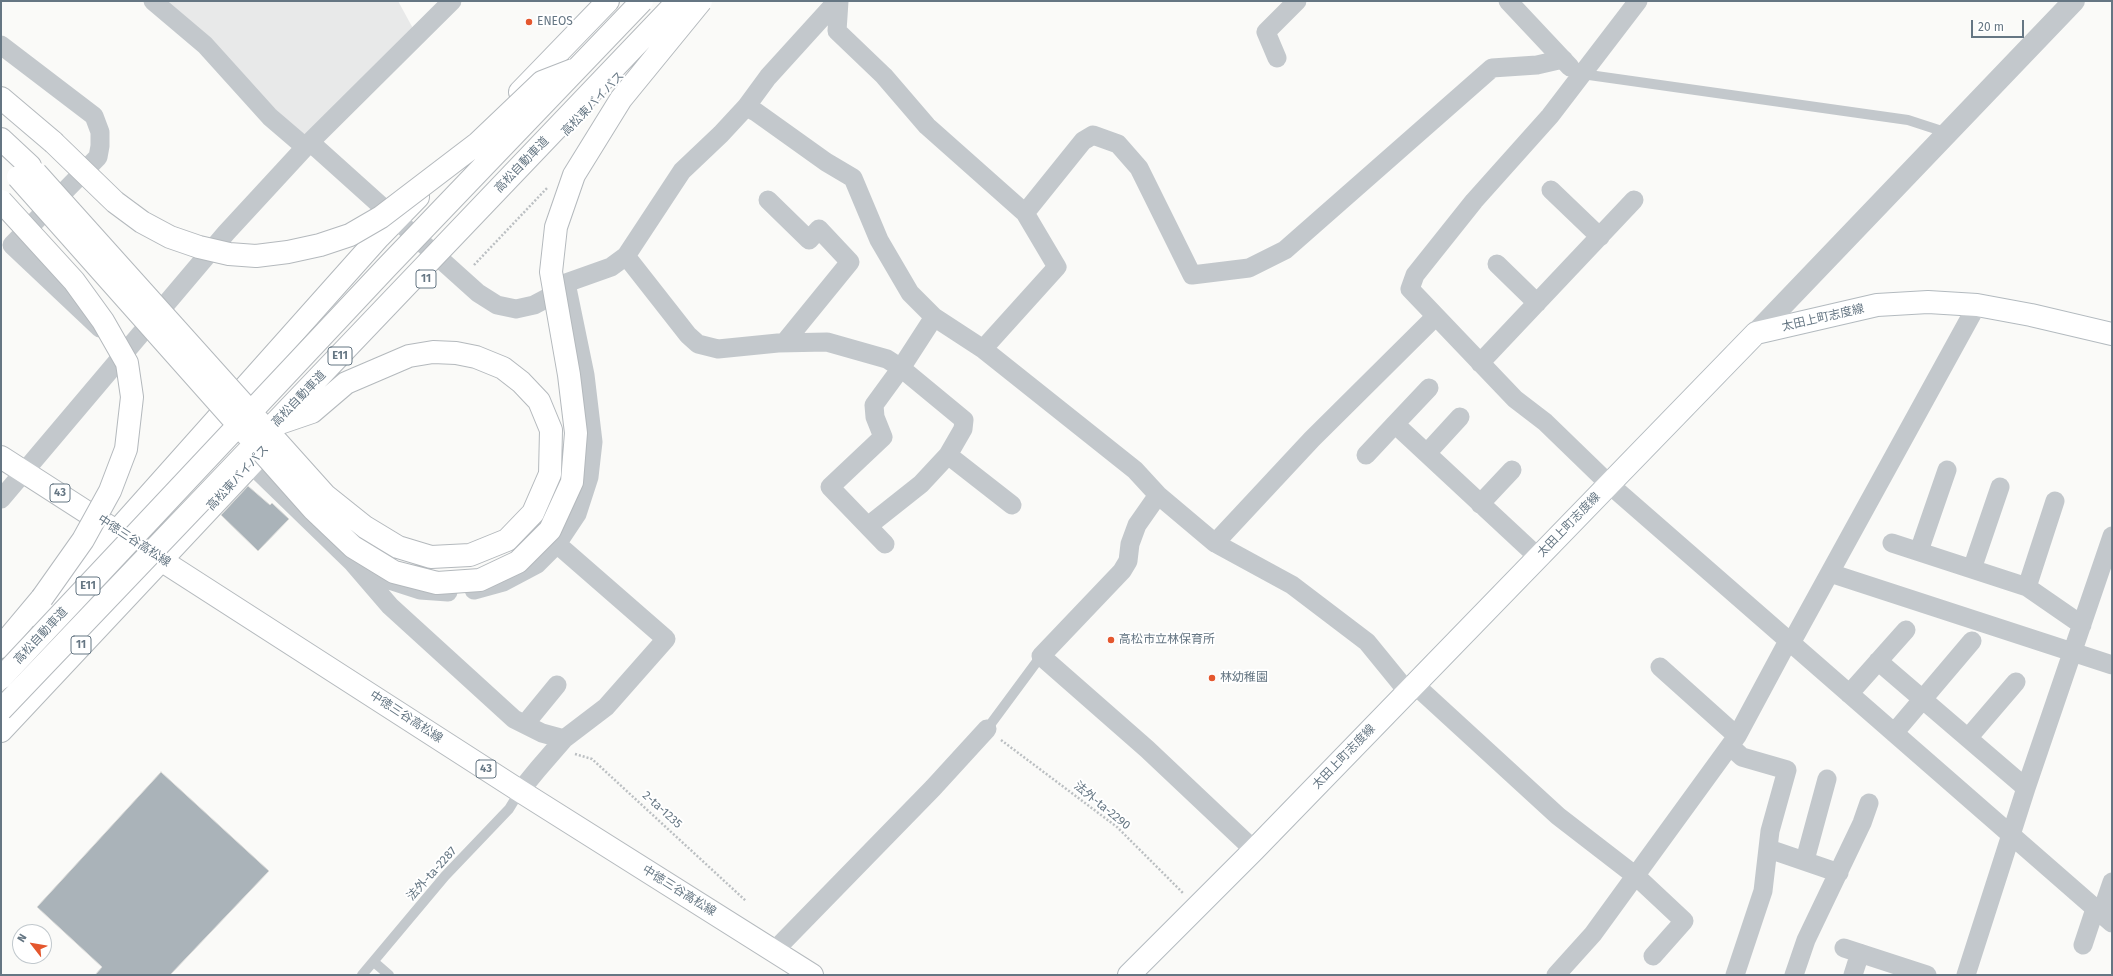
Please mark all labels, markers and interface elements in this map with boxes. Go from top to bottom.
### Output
scale bar [1973,12,2026,38]
place label: ENEOS [537,15,573,29]
marker: ENEOS [524,17,534,27]
text: 20 m [1978,20,2004,34]
street label: 高松東バイパス [559,69,627,139]
street label: 高松自動車道 [492,134,552,196]
road number: 11 [416,270,436,288]
street label: 太田上町志度線 [1780,302,1866,334]
road number: E11 [328,347,352,365]
street label: 高松自動車道 [269,368,329,430]
street label: 高松東バイパス [204,442,272,514]
road number: 43 [50,484,70,502]
street label: 太田上町志度線 [1535,490,1603,560]
street label: 中徳三谷高松線 [95,512,173,570]
road number: E11 [76,577,100,595]
street label: 高松自動車道 [11,605,71,667]
place label: 高松市立林保育所 [1119,633,1215,647]
marker: 高松市立林保育所 [1106,635,1116,645]
road number: 11 [71,636,91,654]
place label: 林幼稚園 [1220,671,1268,685]
marker: 林幼稚園 [1207,673,1217,683]
street label: 中徳三谷高松線 [367,688,445,746]
street label: 太田上町志度線 [1310,722,1378,792]
road number: 43 [476,760,496,778]
street label: 法外-ta-2290 [1071,779,1133,833]
street label: 2-ta-1235 [639,788,685,832]
street label: 法外-ta-2287 [404,844,460,904]
street label: 中徳三谷高松線 [640,863,718,919]
north arrow [12,924,52,964]
text: N [15,932,30,945]

